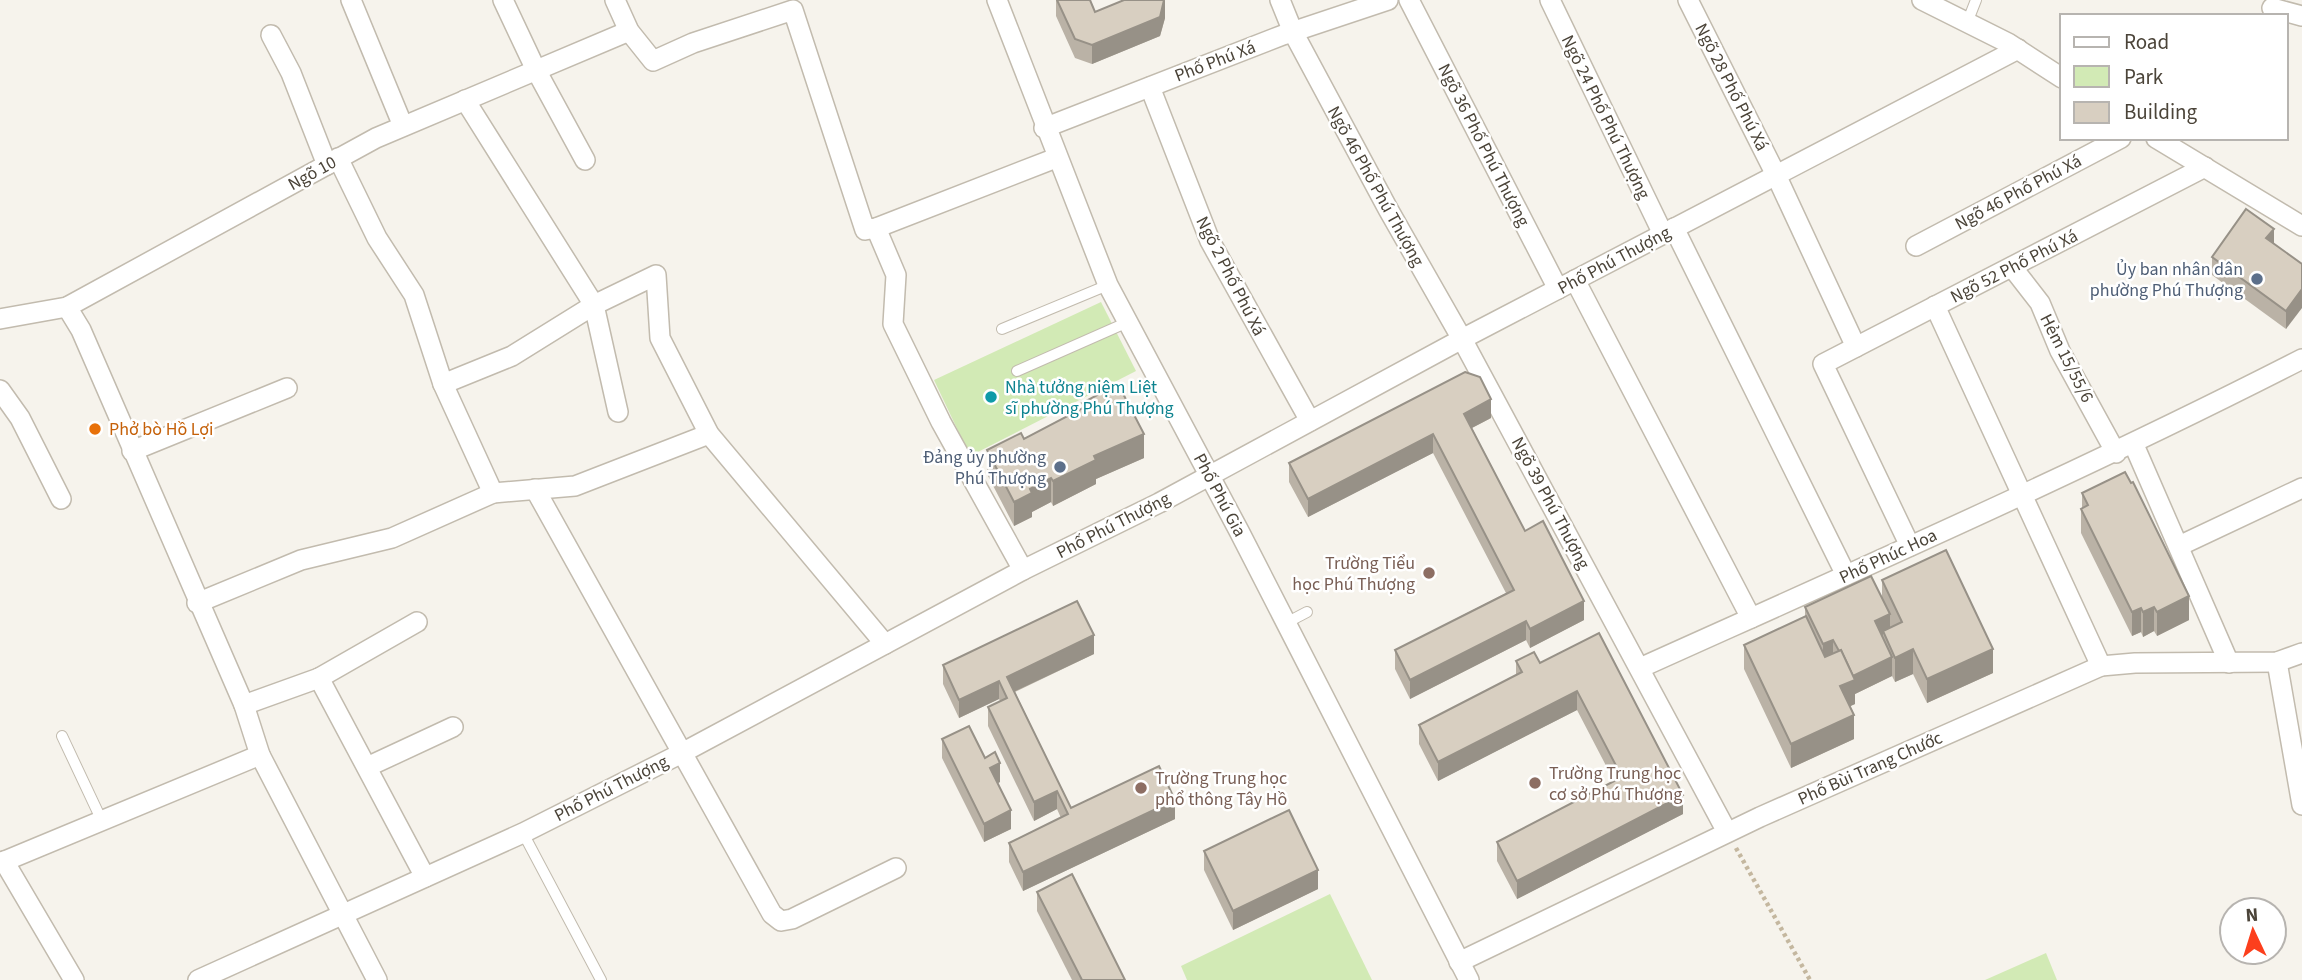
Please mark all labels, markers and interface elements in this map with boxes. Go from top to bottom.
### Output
legend [2060,14,2288,140]
street label: Ngõ 28 Phố Phú Xá [1689,19,1775,155]
text: Road [2124,27,2169,57]
street label: Ngõ 24 Phố Phú Thượng [1555,31,1656,204]
street label: Phố Phú Xá [1171,35,1259,88]
street label: Ngõ 36 Phố Phú Thượng [1432,59,1536,231]
text: Park [2124,62,2164,92]
text: Building [2124,97,2198,127]
street label: Ngõ 46 Phố Phú Thượng [1321,101,1430,271]
street label: Ngõ 46 Phố Phú Xá [1950,149,2086,236]
street label: Ngõ 10 [284,150,341,197]
street label: Ngõ 2 Phố Phú Xá [1190,212,1271,340]
street label: Phố Phú Thượng [1553,220,1675,301]
street label: Ngõ 52 Phố Phú Xá [1946,223,2082,309]
place label: Ủy ban nhân dân phường Phú Thượng [2090,257,2243,303]
marker: Ủy ban nhân dân phường Phú Thượng [2249,271,2265,287]
street label: Hẻm 15/55/6 [2034,310,2100,407]
place label: Nhà tưởng niệm Liệt sĩ phường Phú Thượng [1005,375,1174,421]
marker: Nhà tưởng niệm Liệt sĩ phường Phú Thượng [983,389,999,405]
place label: Phở bò Hồ Lợi [109,417,213,442]
marker: Phở bò Hồ Lợi [87,421,103,437]
street label: Ngõ 39 Phú Thượng [1505,433,1596,574]
place label: Đảng ủy phường Phú Thượng [923,445,1046,491]
street label: Phố Phú Gia [1187,449,1252,541]
marker: Đảng ủy phường Phú Thượng [1052,459,1068,475]
street label: Phố Phú Thượng [1052,486,1174,565]
street label: Phố Phúc Hoa [1835,523,1941,590]
place label: Trường Tiểu học Phú Thượng [1292,551,1415,597]
marker: Trường Tiểu học Phú Thượng [1421,565,1437,581]
street label: Phố Bùi Trang Chước [1794,725,1946,812]
street label: Phố Phú Thượng [550,749,672,828]
place label: Trường Trung học cơ sở Phú Thượng [1549,761,1682,807]
place label: Trường Trung học phổ thông Tây Hồ [1155,766,1287,812]
marker: Trường Trung học cơ sở Phú Thượng [1527,775,1543,791]
marker: Trường Trung học phổ thông Tây Hồ [1133,780,1149,796]
north arrow [2218,896,2288,966]
text: N [2245,902,2259,929]

